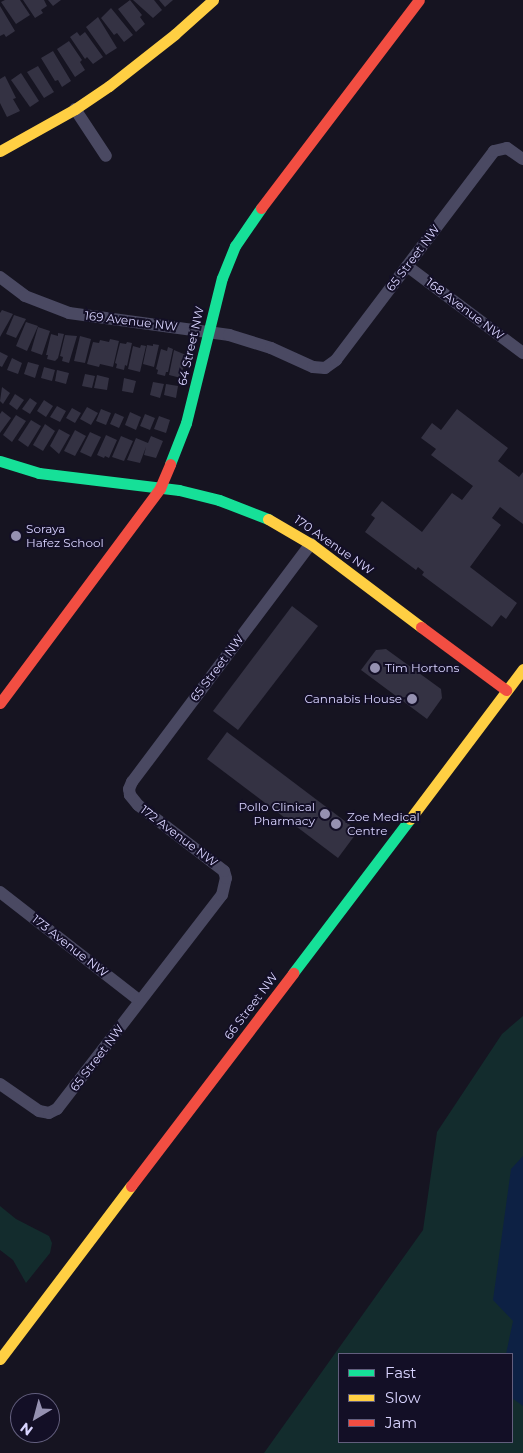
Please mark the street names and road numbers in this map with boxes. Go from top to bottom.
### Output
street label: 65 Street NW [383,222,443,294]
street label: 168 Avenue NW [423,275,507,343]
street label: 64 Street NW [175,305,207,387]
street label: 169 Avenue NW [84,308,178,334]
street label: 170 Avenue NW [292,512,376,578]
street label: 65 Street NW [187,632,247,704]
street label: 172 Avenue NW [138,802,220,870]
street label: 173 Avenue NW [29,912,111,980]
street label: 66 Street NW [221,970,281,1042]
street label: 65 Street NW [67,1022,127,1094]

